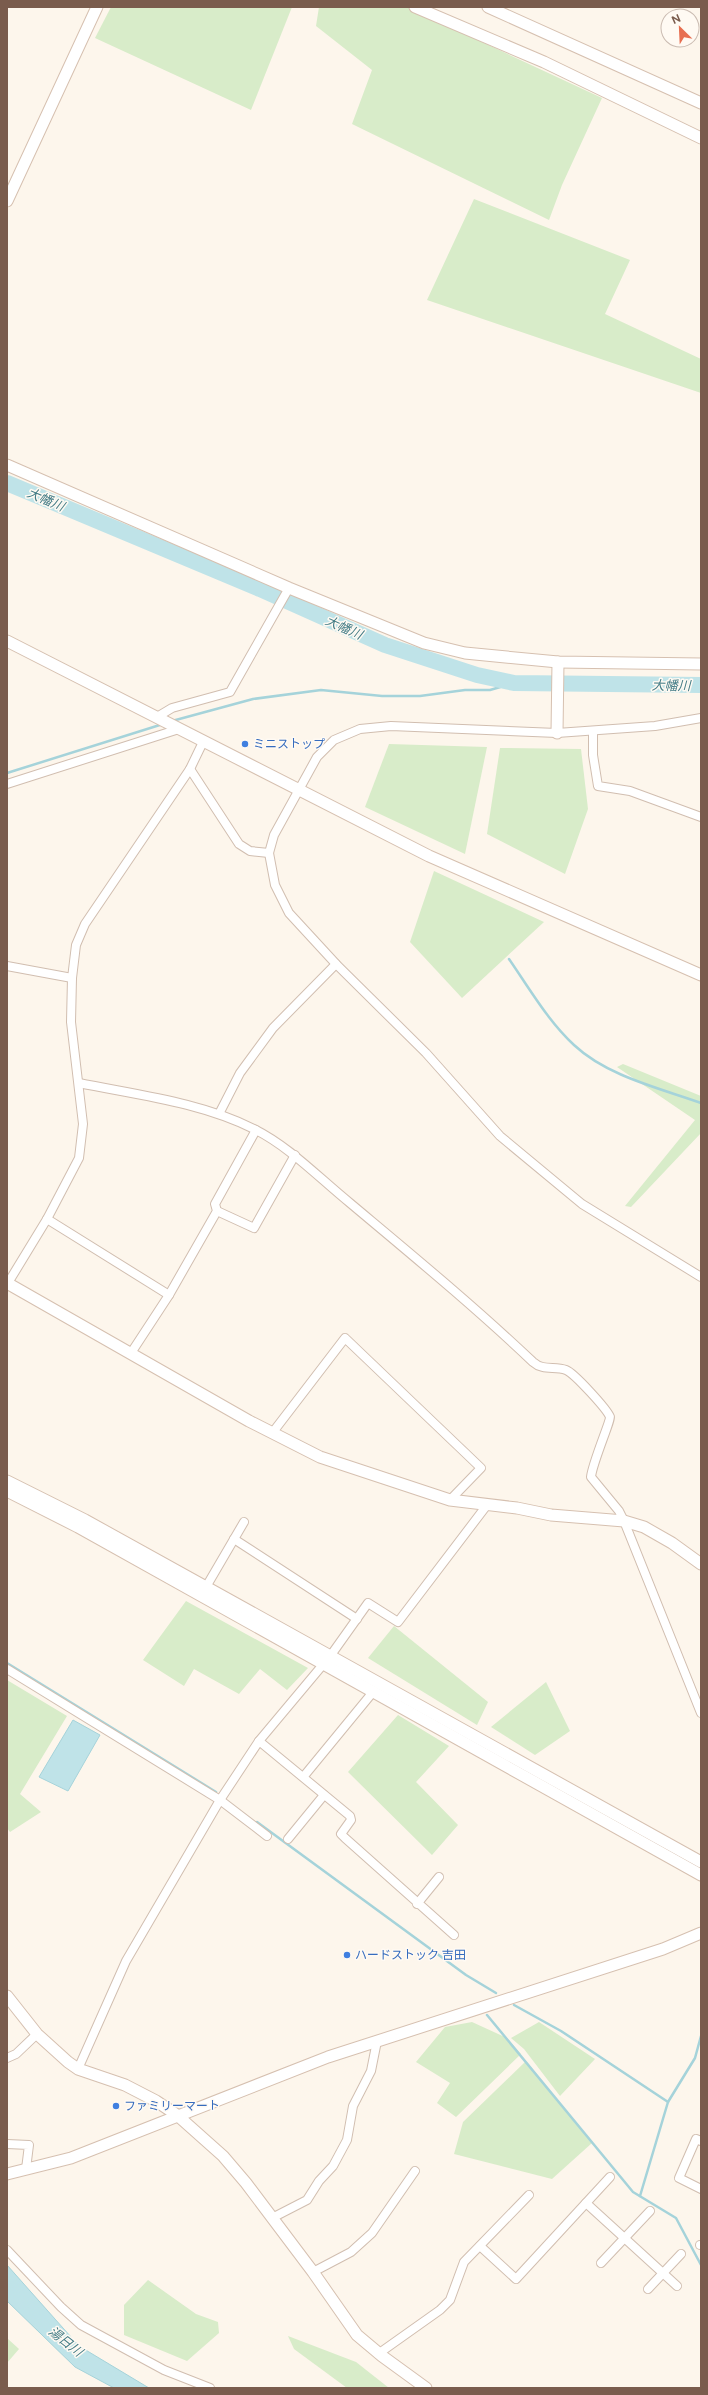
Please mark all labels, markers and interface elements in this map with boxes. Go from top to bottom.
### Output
north arrow [660,8,700,48]
text: N [670,12,683,27]
water label: 大幡川 [25,485,69,515]
water label: 大幡川 [323,613,366,643]
water label: 大幡川 [651,678,693,693]
place label: ミニストップ [253,737,325,751]
marker: ミニストップ [240,739,250,749]
place label: ハードストック 吉田 [355,1948,466,1962]
marker: ハードストック 吉田 [342,1950,352,1960]
place label: ファミリーマート [124,2099,220,2113]
marker: ファミリーマート [111,2101,121,2111]
water label: 湯日川 [46,2323,87,2361]

